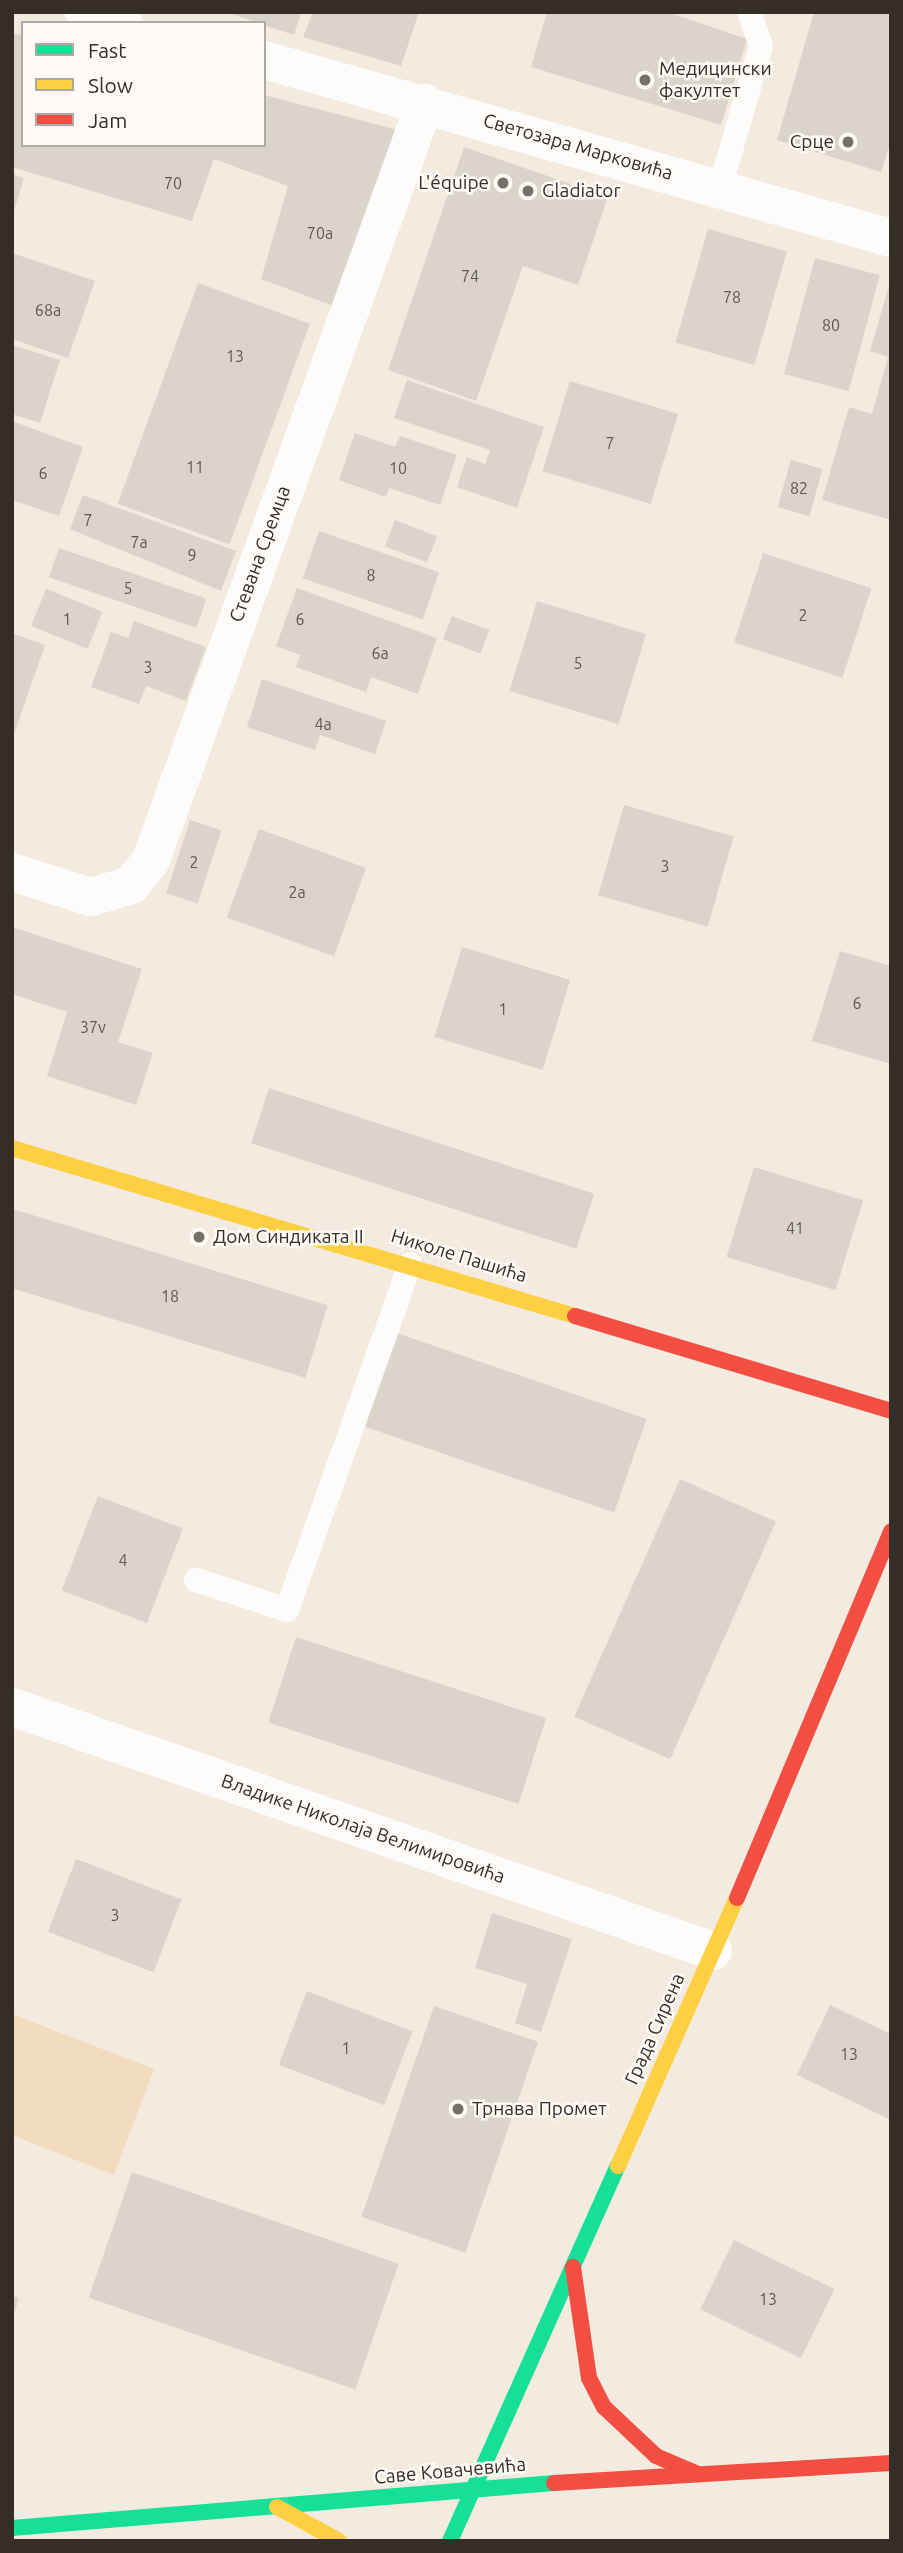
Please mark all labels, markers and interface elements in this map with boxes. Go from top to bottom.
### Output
legend [21,21,266,147]
text: Fast [88,38,126,62]
place label: Медицински факултет [659,58,772,102]
marker: Медицински факултет [637,72,653,88]
text: Slow [88,73,133,97]
text: Jam [88,108,127,132]
street label: Светозара Марковића [480,109,676,185]
place label: Срце [790,131,834,153]
marker: Срце [840,134,856,150]
place label: L'équipe [418,172,489,194]
house number: 70 [164,173,182,193]
marker: L'équipe [495,175,511,191]
place label: Gladiator [542,180,621,202]
marker: Gladiator [520,183,536,199]
house number: 70a [307,223,333,243]
house number: 74 [461,266,479,286]
house number: 78 [723,287,741,307]
house number: 68a [35,300,61,320]
house number: 80 [822,315,840,335]
house number: 13 [226,346,244,366]
house number: 7 [605,433,615,453]
house number: 11 [186,457,204,477]
house number: 10 [389,458,407,478]
house number: 6 [38,463,48,483]
house number: 82 [790,478,808,498]
street label: Стевана Сремца [225,483,295,625]
house number: 7 [83,510,93,530]
house number: 7a [130,532,148,552]
house number: 9 [187,545,197,565]
house number: 8 [366,565,376,585]
house number: 5 [123,578,133,598]
house number: 2 [798,605,808,625]
house number: 1 [62,609,72,629]
house number: 6 [295,609,305,629]
house number: 6a [371,643,389,663]
house number: 5 [573,653,583,673]
house number: 3 [143,657,153,677]
house number: 4a [314,714,332,734]
house number: 2 [189,852,199,872]
house number: 3 [660,856,670,876]
house number: 2a [288,882,306,902]
house number: 6 [852,993,862,1013]
house number: 1 [498,999,508,1019]
house number: 37v [80,1017,106,1037]
house number: 41 [786,1218,804,1238]
street label: Николе Пашића [388,1224,530,1288]
place label: Дом Синдиката II [213,1226,364,1248]
marker: Дом Синдиката II [191,1229,207,1245]
house number: 18 [161,1286,179,1306]
house number: 4 [118,1550,128,1570]
street label: Владике Николаја Велимировића [218,1770,508,1888]
house number: 3 [110,1905,120,1925]
street label: Града Сирена [620,1970,690,2088]
house number: 1 [341,2038,351,2058]
house number: 13 [840,2044,858,2064]
place label: Трнава Промет [472,2098,607,2120]
marker: Трнава Промет [450,2101,466,2117]
house number: 13 [759,2289,777,2309]
street label: Саве Ковачевића [373,2453,527,2489]

